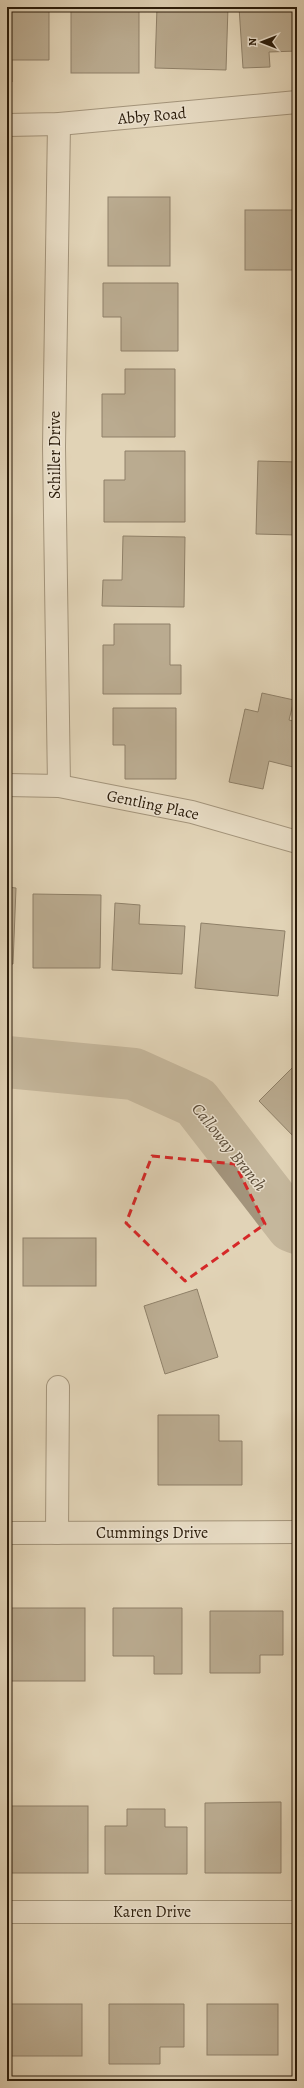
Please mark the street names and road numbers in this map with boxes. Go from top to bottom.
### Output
street label: Abby Road [116,102,188,130]
street label: Schiller Drive [44,411,66,499]
street label: Gentling Place [105,784,201,826]
street label: Cummings Drive [96,1522,208,1544]
street label: Karen Drive [113,1901,191,1923]

